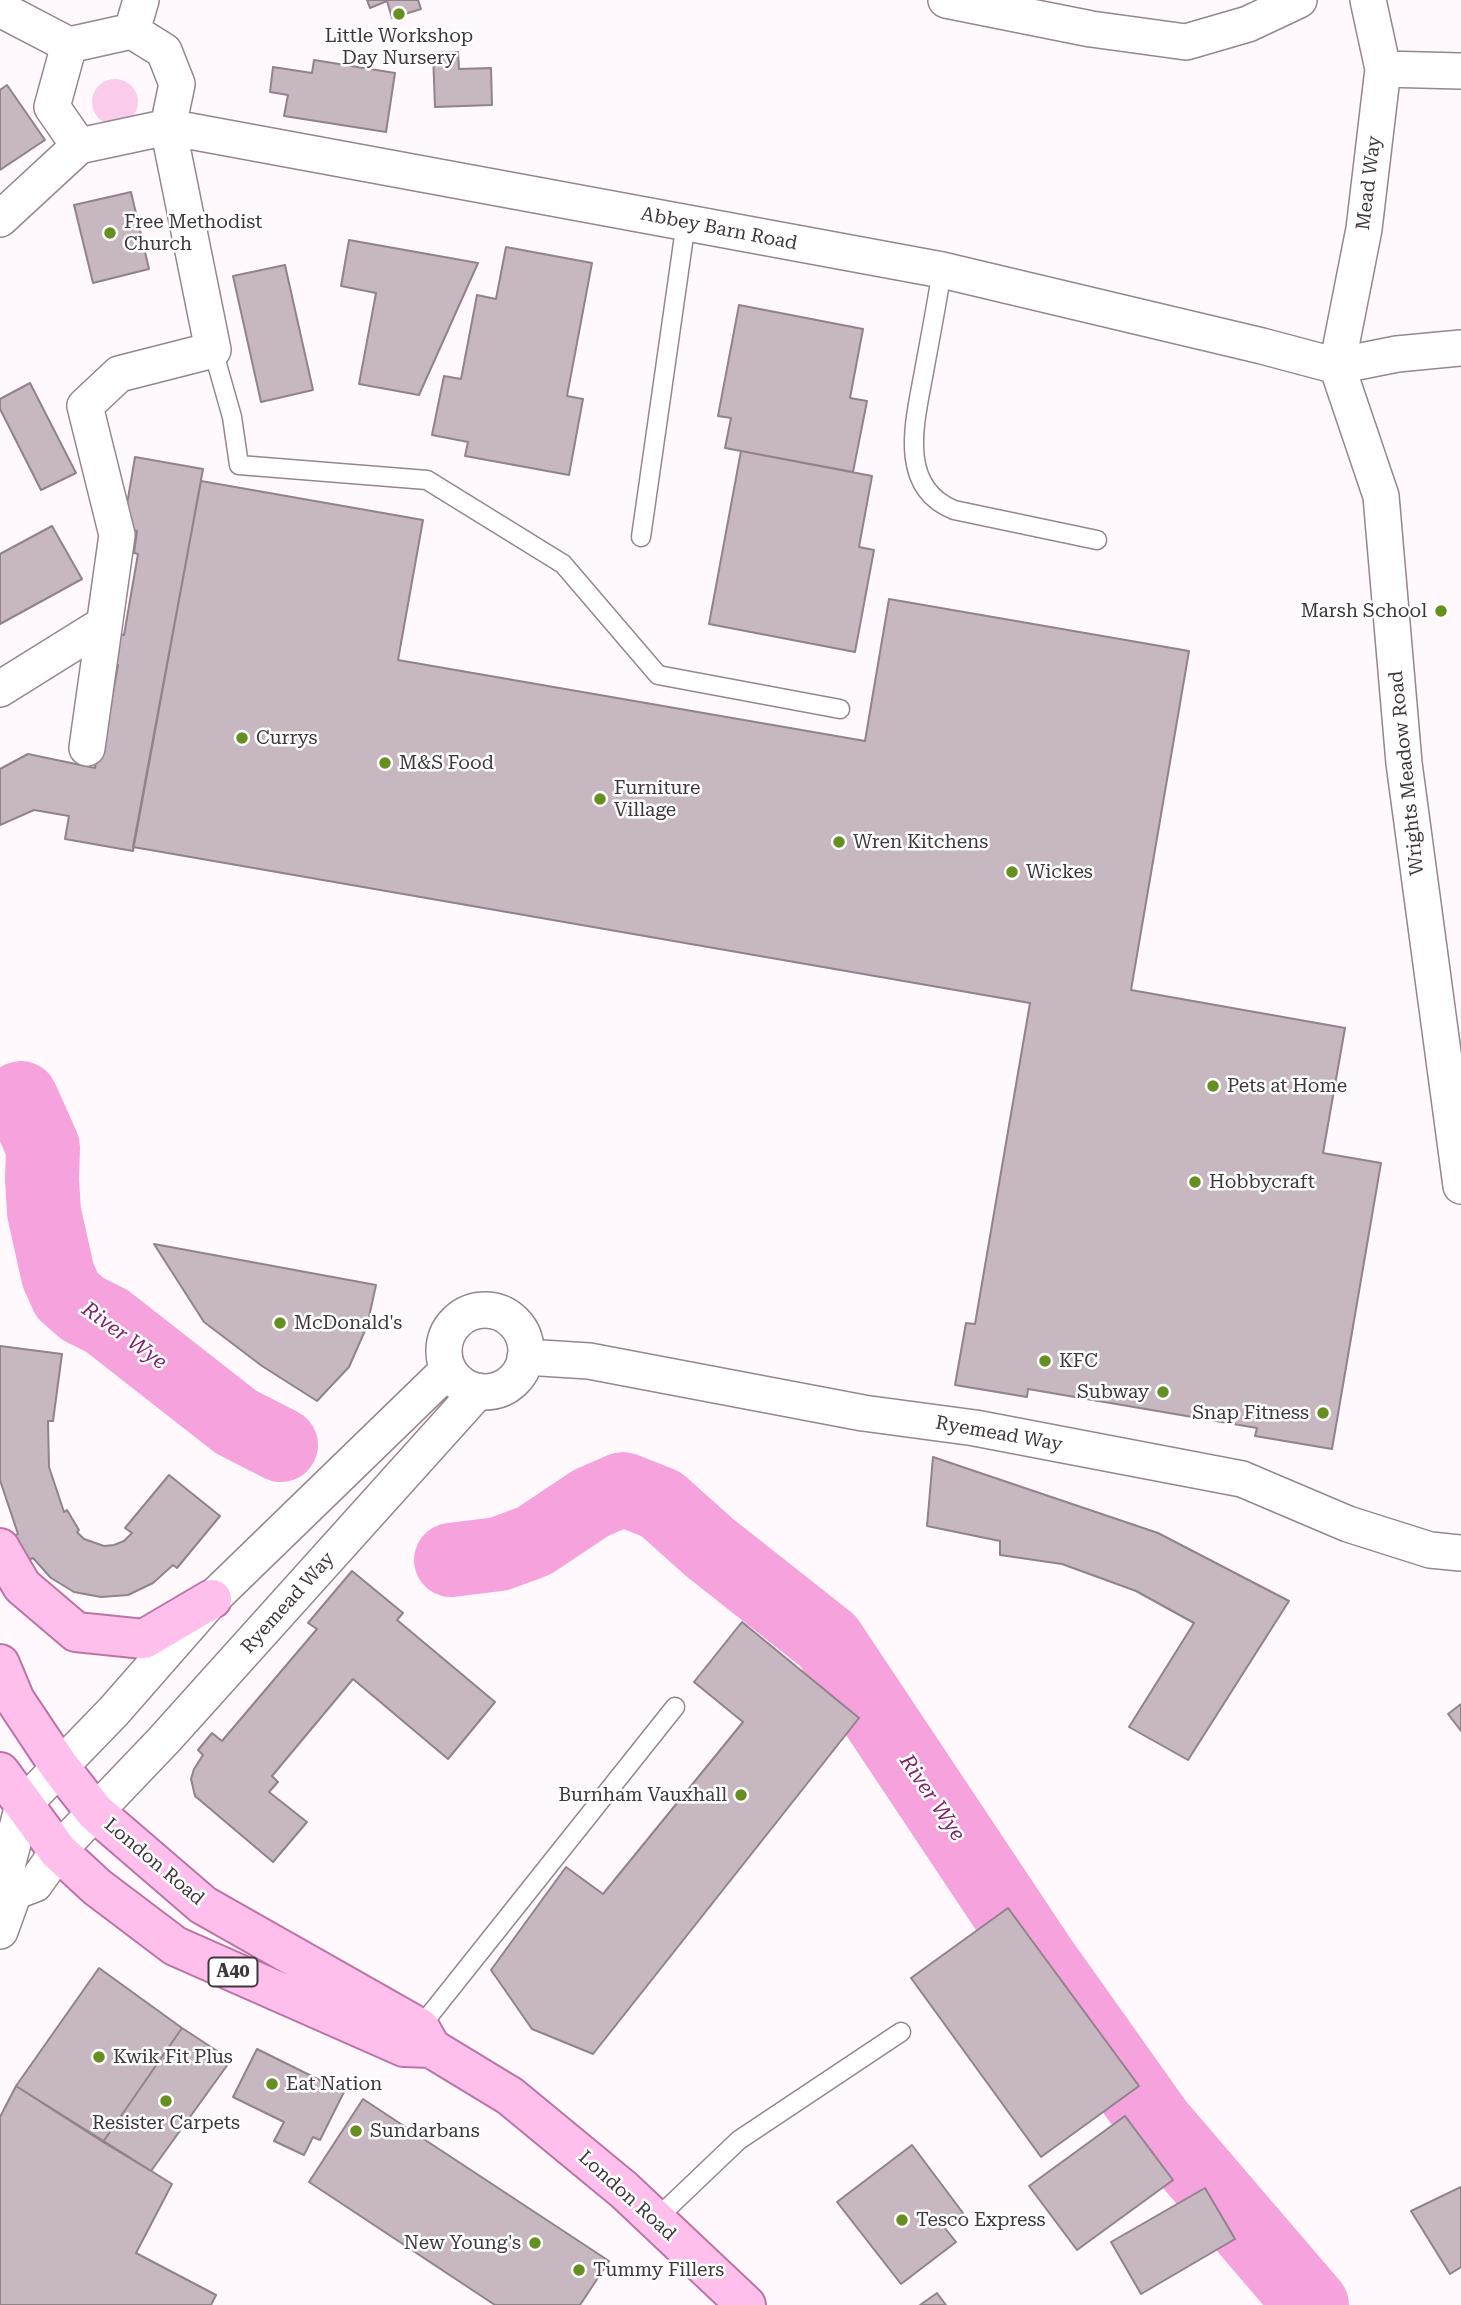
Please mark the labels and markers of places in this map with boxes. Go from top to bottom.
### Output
marker: Little Workshop Day Nursery [391,6,407,22]
place label: Little Workshop Day Nursery [325,25,473,69]
place label: Free Methodist Church [124,211,262,255]
marker: Free Methodist Church [102,225,118,241]
place label: Marsh School [1301,600,1427,622]
marker: Marsh School [1433,603,1449,619]
place label: Currys [256,727,318,749]
marker: Currys [234,730,250,746]
place label: M&S Food [399,752,494,774]
marker: M&S Food [377,755,393,771]
place label: Furniture Village [614,777,700,821]
marker: Furniture Village [592,791,608,807]
place label: Wren Kitchens [853,831,988,853]
marker: Wren Kitchens [831,834,847,850]
place label: Wickes [1026,861,1093,883]
marker: Wickes [1004,864,1020,880]
place label: Pets at Home [1227,1075,1347,1097]
marker: Pets at Home [1205,1078,1221,1094]
place label: Hobbycraft [1209,1171,1315,1193]
marker: Hobbycraft [1187,1174,1203,1190]
place label: McDonald's [294,1312,402,1334]
marker: McDonald's [272,1315,288,1331]
place label: KFC [1059,1350,1098,1372]
marker: KFC [1037,1353,1053,1369]
place label: Subway [1077,1381,1149,1403]
marker: Subway [1155,1384,1171,1400]
place label: Snap Fitness [1192,1402,1309,1424]
marker: Snap Fitness [1315,1405,1331,1421]
place label: Burnham Vauxhall [559,1784,727,1806]
marker: Burnham Vauxhall [733,1787,749,1803]
place label: Kwik Fit Plus [113,2046,233,2068]
marker: Kwik Fit Plus [91,2049,107,2065]
place label: Eat Nation [286,2073,382,2095]
marker: Eat Nation [264,2076,280,2092]
marker: Resister Carpets [158,2093,174,2109]
place label: Resister Carpets [92,2112,240,2134]
place label: Sundarbans [370,2120,480,2142]
marker: Sundarbans [348,2123,364,2139]
place label: Tesco Express [916,2209,1045,2231]
marker: Tesco Express [894,2212,910,2228]
place label: New Young's [404,2232,521,2254]
marker: New Young's [527,2235,543,2251]
place label: Tummy Fillers [593,2259,724,2281]
marker: Tummy Fillers [571,2262,587,2278]

